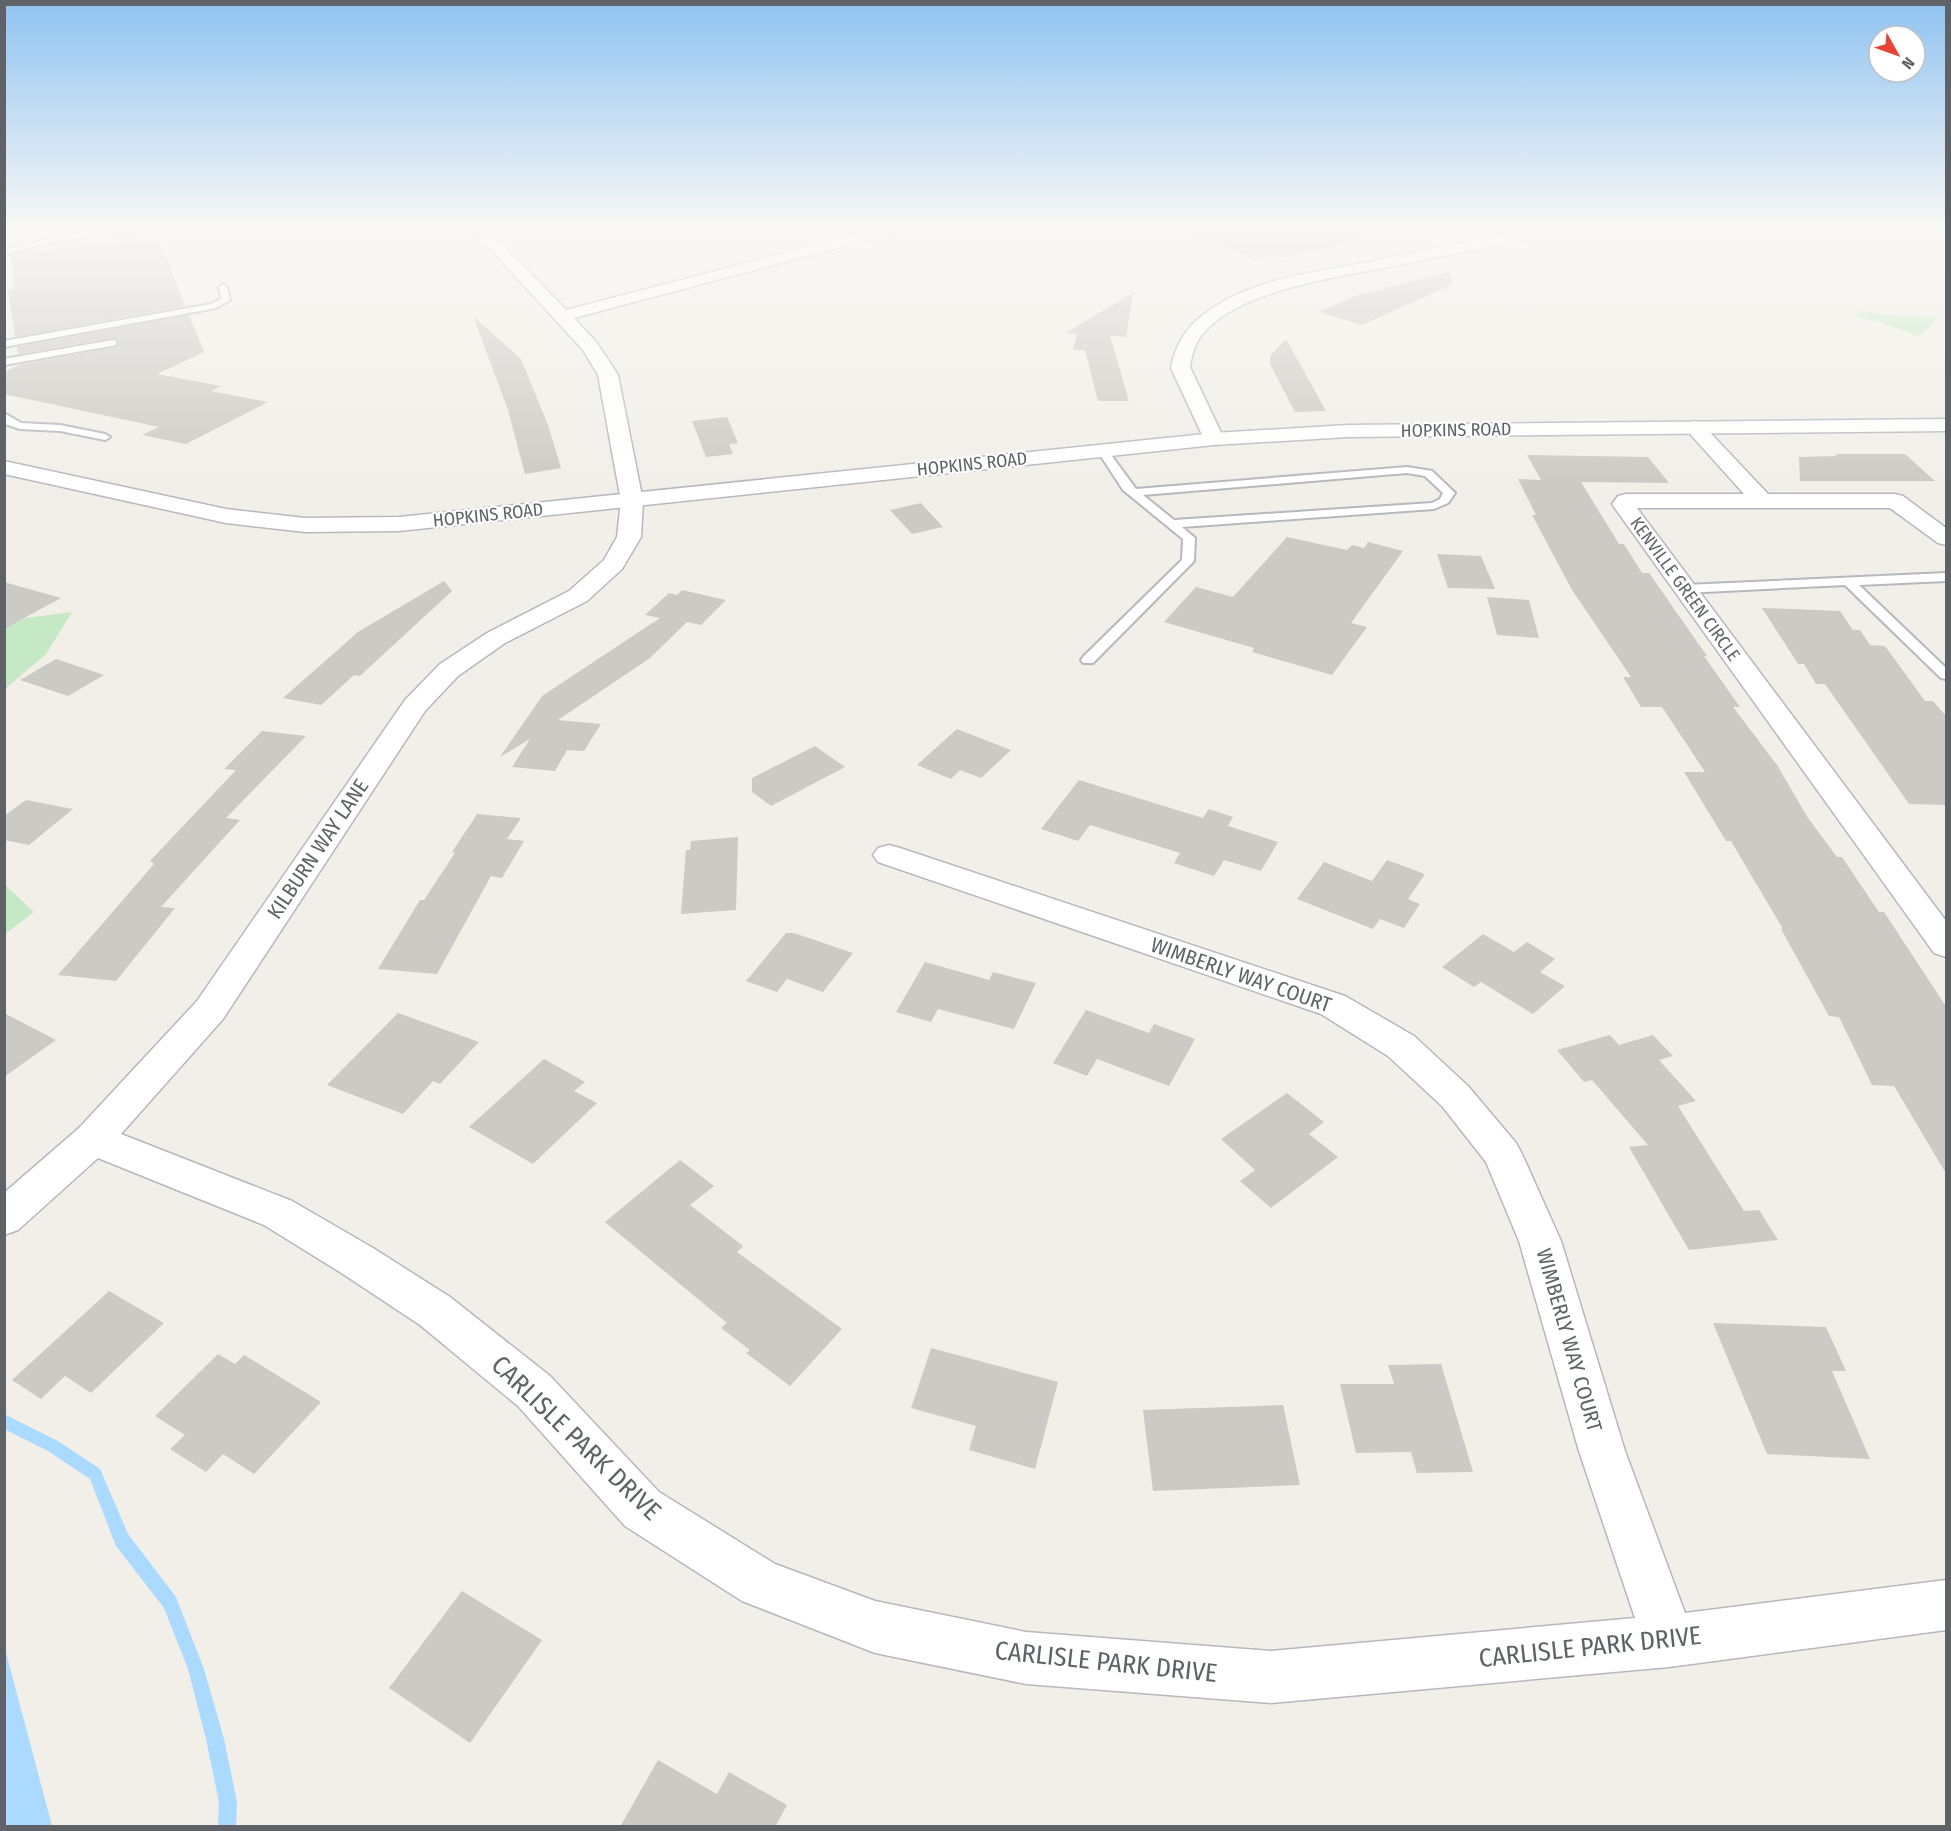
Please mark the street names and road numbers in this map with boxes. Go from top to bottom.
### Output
street label: HOPKINS ROAD [1400,418,1512,442]
street label: HOPKINS ROAD [916,447,1028,481]
street label: HOPKINS ROAD [432,498,544,532]
street label: KENVILLE GREEN CIRCLE [1625,513,1745,665]
street label: KILBURN WAY LANE [262,774,374,924]
street label: WIMBERLY WAY COURT [1147,932,1335,1018]
street label: WIMBERLY WAY COURT [1530,1245,1608,1435]
street label: CARLISLE PARK DRIVE [485,1349,667,1527]
street label: CARLISLE PARK DRIVE [1477,1620,1703,1674]
street label: CARLISLE PARK DRIVE [993,1635,1219,1689]

